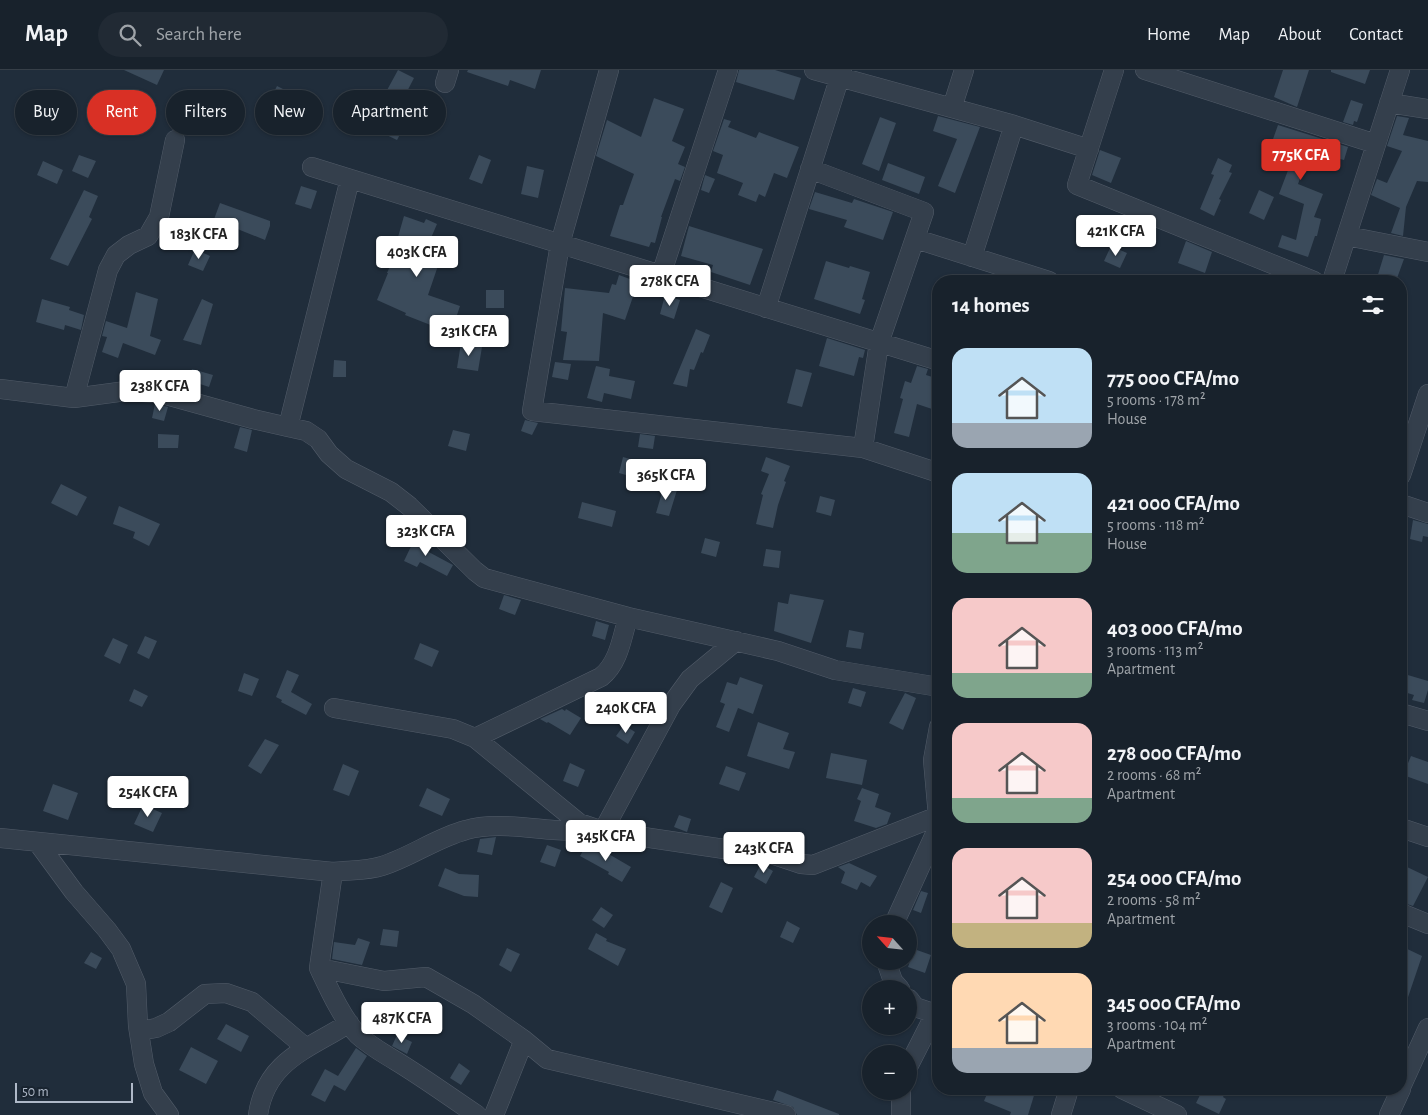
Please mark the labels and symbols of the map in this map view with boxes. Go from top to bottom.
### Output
pin: 775K CFA [1249,138,1353,181]
pin: 421K CFA [1064,214,1168,257]
pin: 183K CFA [147,218,251,260]
pin: 403K CFA [365,236,469,278]
pin: 278K CFA [618,264,722,307]
pin: 231K CFA [417,314,521,357]
pin: 238K CFA [108,370,212,412]
pin: 365K CFA [614,458,718,501]
pin: 323K CFA [374,514,478,557]
pin: 240K CFA [574,692,678,734]
pin: 254K CFA [96,776,200,818]
pin: 345K CFA [554,820,658,862]
pin: 243K CFA [712,832,816,874]
north arrow [862,915,918,970]
pin: 487K CFA [350,1002,454,1044]
scale bar [15,1080,132,1103]

